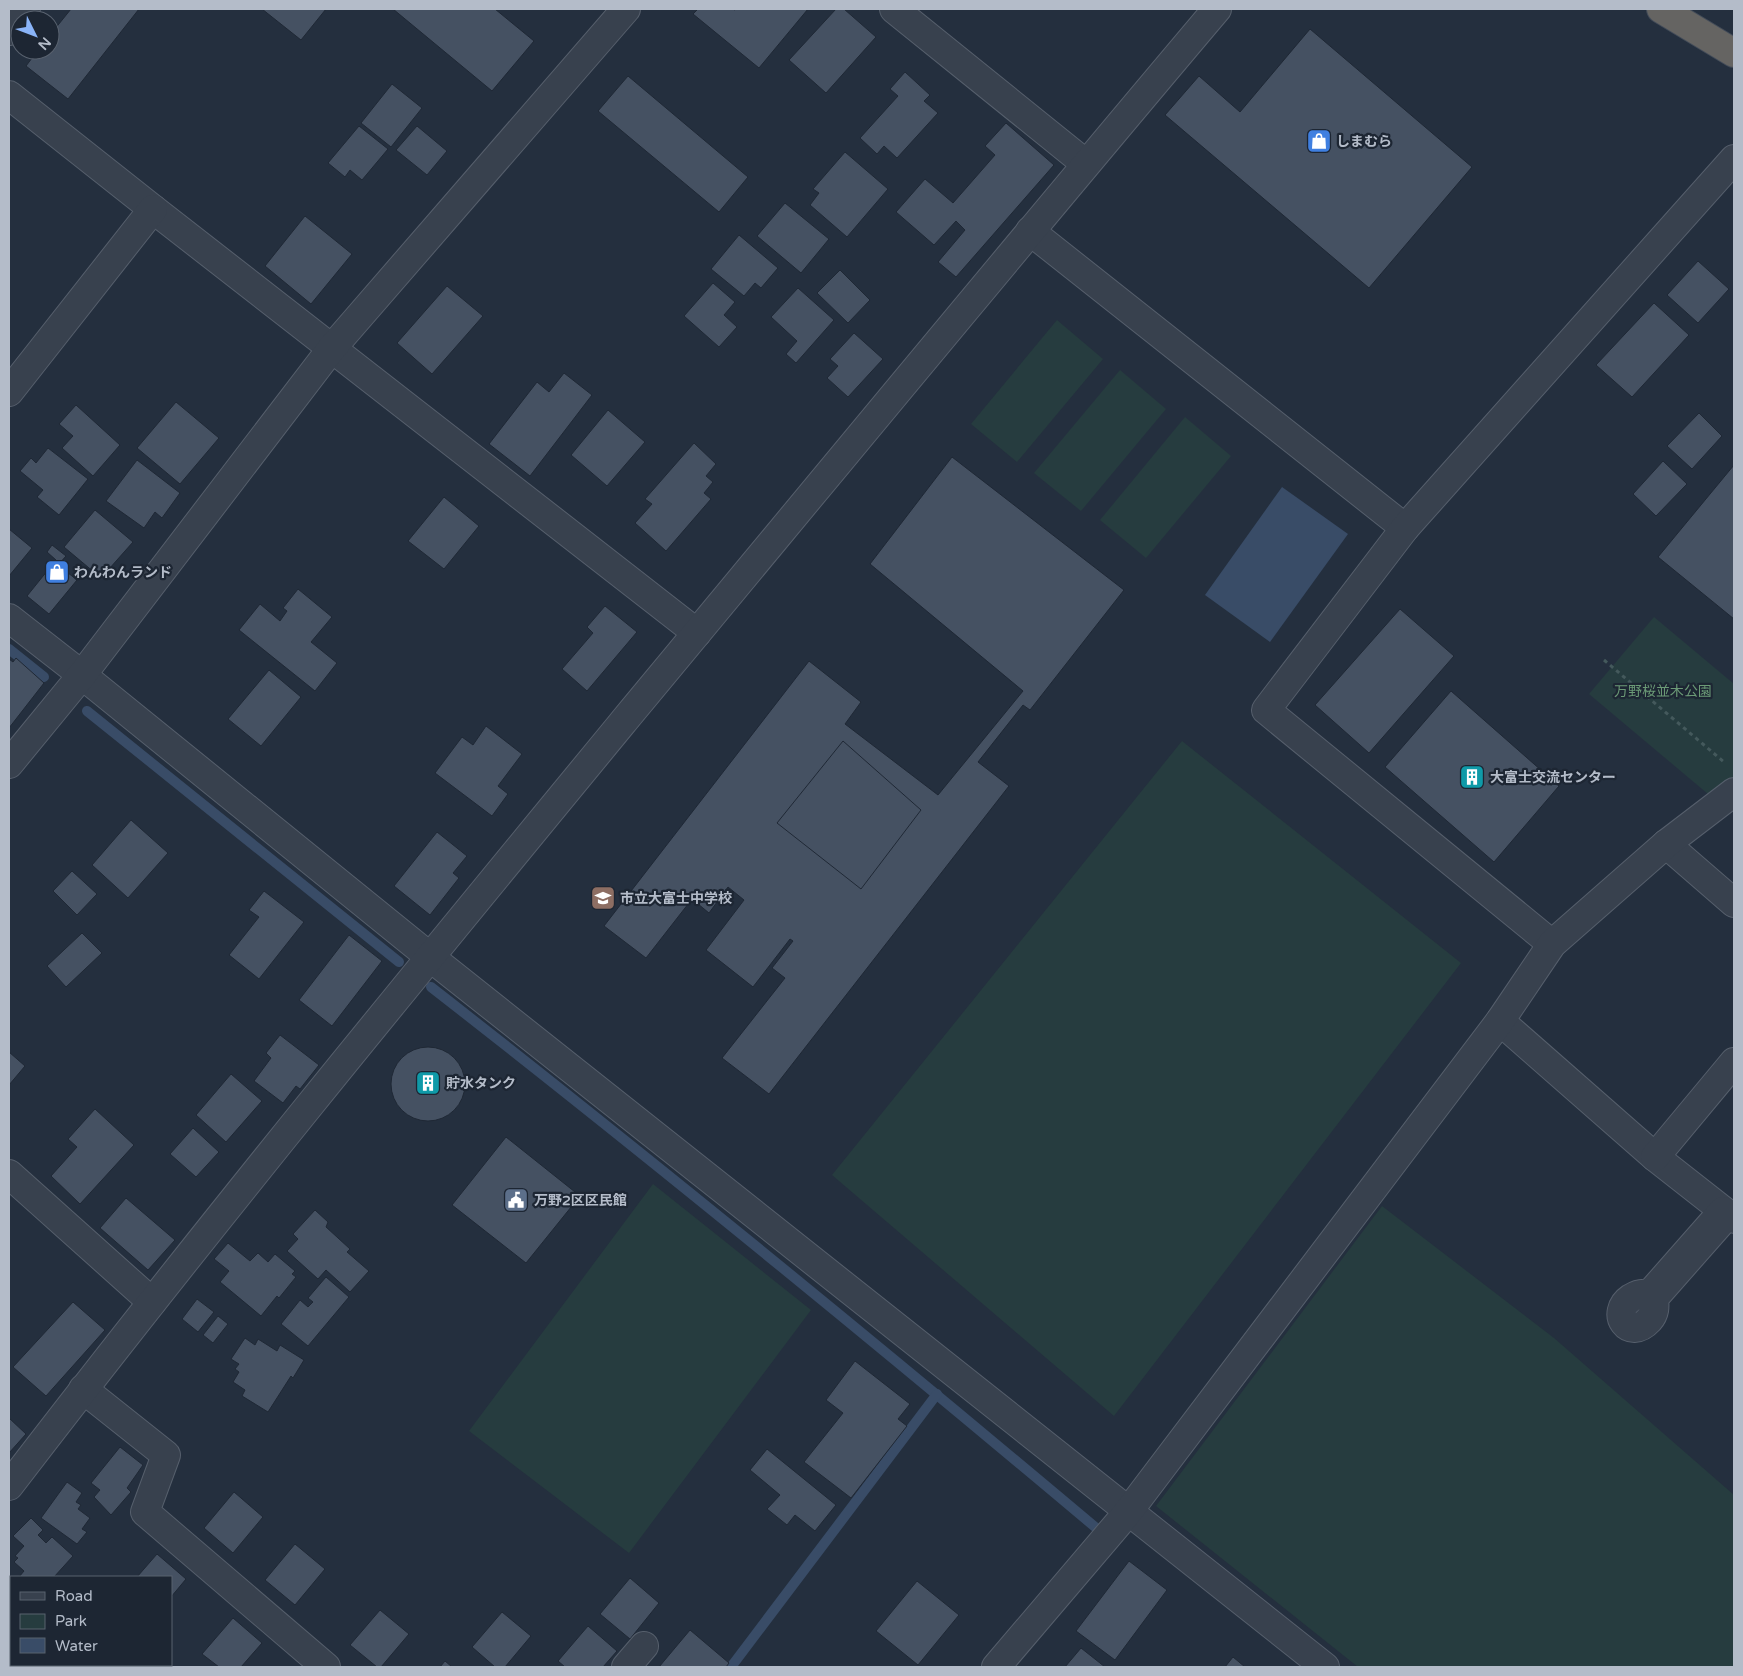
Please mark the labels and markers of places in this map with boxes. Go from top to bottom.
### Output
shop icon: しまむら [1306,128,1332,154]
place label: しまむら [1336,133,1392,150]
shop icon: わんわんランド [44,559,70,585]
place label: わんわんランド [74,564,172,581]
building icon: 大富士交流センター [1459,764,1485,790]
place label: 大富士交流センター [1490,769,1616,786]
school or university icon: 市立大富士中学校 [590,885,616,911]
place label: 市立大富士中学校 [620,890,732,907]
building icon: 貯水タンク [415,1070,441,1096]
place label: 貯水タンク [446,1075,516,1092]
public building icon: 万野2区区民館 [503,1187,529,1213]
place label: 万野2区区民館 [534,1192,627,1209]

